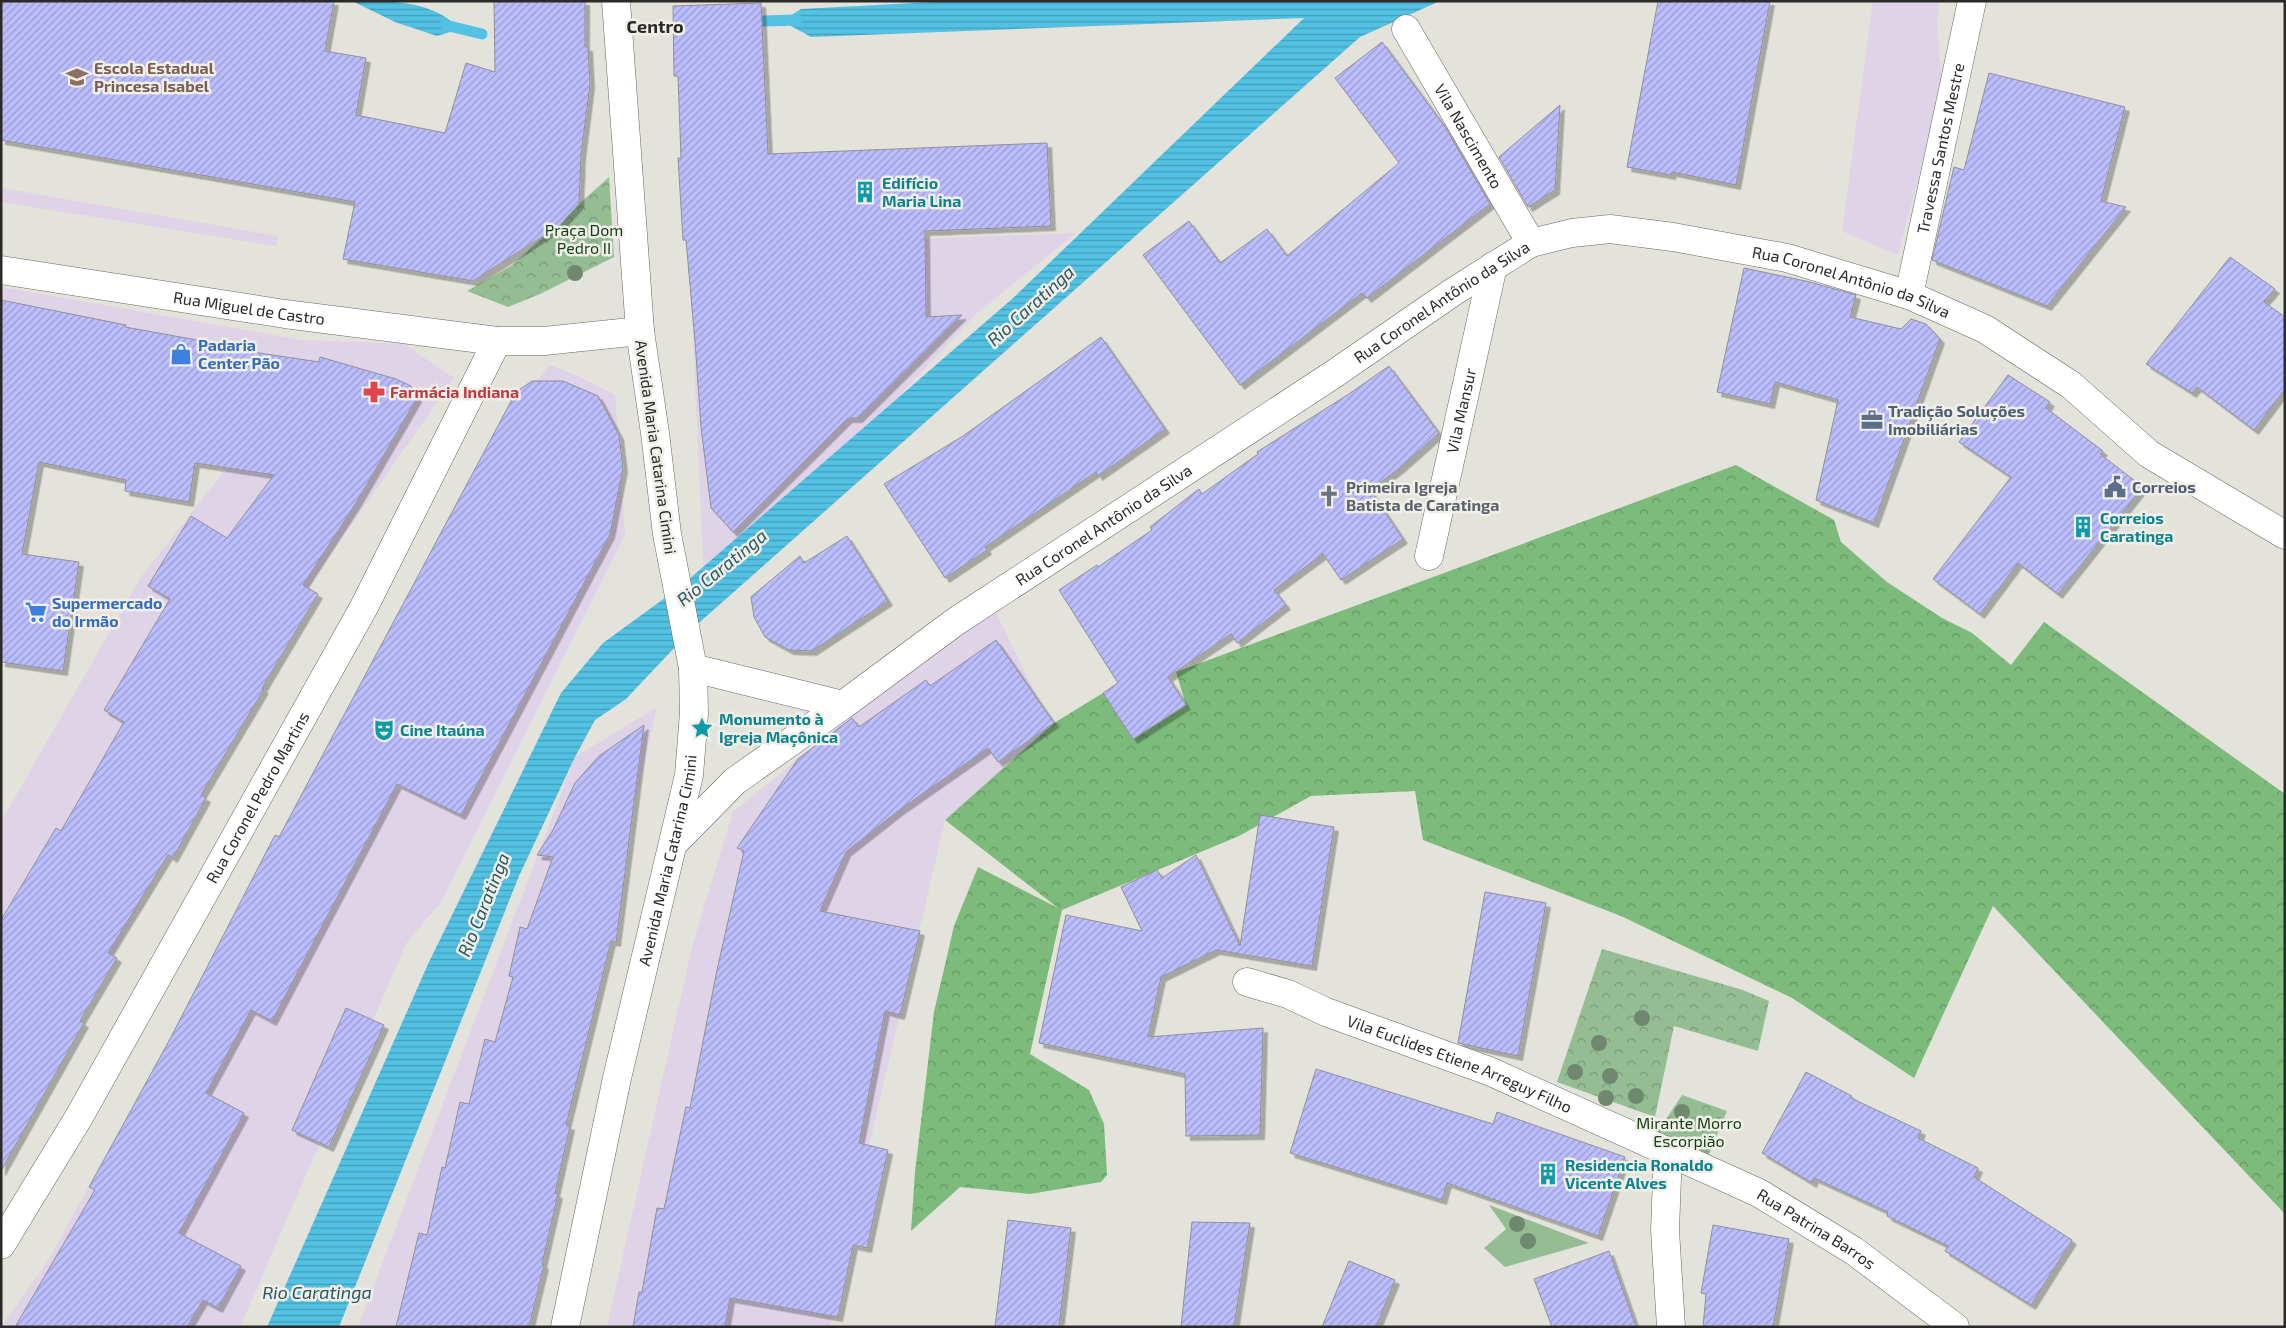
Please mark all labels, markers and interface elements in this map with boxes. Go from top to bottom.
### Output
district label: Centro [626,15,684,37]
place label: Escola Estadual Princesa Isabel [94,58,215,95]
street label: Travessa Santos Mestre [1912,61,1967,235]
school or university icon: Escola Estadual Princesa Isabel [64,64,90,90]
street label: Vila Nascimento [1431,80,1507,192]
place label: Edifício Maria Lina [882,173,961,210]
building icon: Edifício Maria Lina [852,179,878,205]
park label: Praça Dom Pedro II [545,220,623,257]
street label: Rua Coronel Antônio da Silva [1350,236,1533,367]
street label: Rua Coronel Antônio da Silva [1751,242,1953,321]
water label: Rio Caratinga [982,260,1078,350]
street label: Rua Miguel de Castro [172,287,326,328]
place label: Padaria Center Pão [198,335,280,372]
street label: Avenida Maria Catarina Cimini [632,339,681,555]
shop icon: Padaria Center Pão [168,341,194,367]
street label: Vila Mansur [1442,365,1479,455]
pharmacy icon: Farmácia Indiana [361,379,387,405]
place label: Farmácia Indiana [390,382,519,401]
place label: Tradição Soluções Imobiliárias [1888,401,2025,438]
office icon: Tradição Soluções Imobiliárias [1859,407,1885,433]
street label: Rua Coronel Antônio da Silva [1012,460,1195,589]
public building icon: Correios [2102,474,2128,500]
place label: Primeira Igreja Batista de Caratinga [1346,477,1499,514]
place label: Correios [2132,477,2196,496]
church icon: Primeira Igreja Batista de Caratinga [1316,483,1342,509]
place label: Correios Caratinga [2100,508,2173,545]
building icon: Correios Caratinga [2070,514,2096,540]
water label: Rio Caratinga [672,524,771,610]
place label: Supermercado do Irmão [52,593,162,630]
supermarket icon: Supermercado do Irmão [23,599,49,625]
street label: Rua Coronel Pedro Martins [202,708,313,886]
place label: Monumento à Igreja Maçônica [719,709,838,748]
place icon: Monumento à Igreja Maçônica [689,715,715,741]
theatre icon: Cine Itaúna [371,717,397,743]
place label: Cine Itaúna [400,720,485,739]
street label: Avenida Maria Catarina Cimini [634,754,700,968]
water label: Rio Caratinga [452,850,514,960]
street label: Vila Euclides Etiene Arreguy Filho [1345,1010,1575,1116]
park label: Mirante Morro Escorpião [1636,1113,1742,1150]
place label: Residencia Ronaldo Vicente Alves [1565,1155,1713,1192]
building icon: Residencia Ronaldo Vicente Alves [1535,1161,1561,1187]
street label: Rua Patrina Barros [1754,1184,1880,1273]
water label: Rio Caratinga [262,1281,372,1303]

